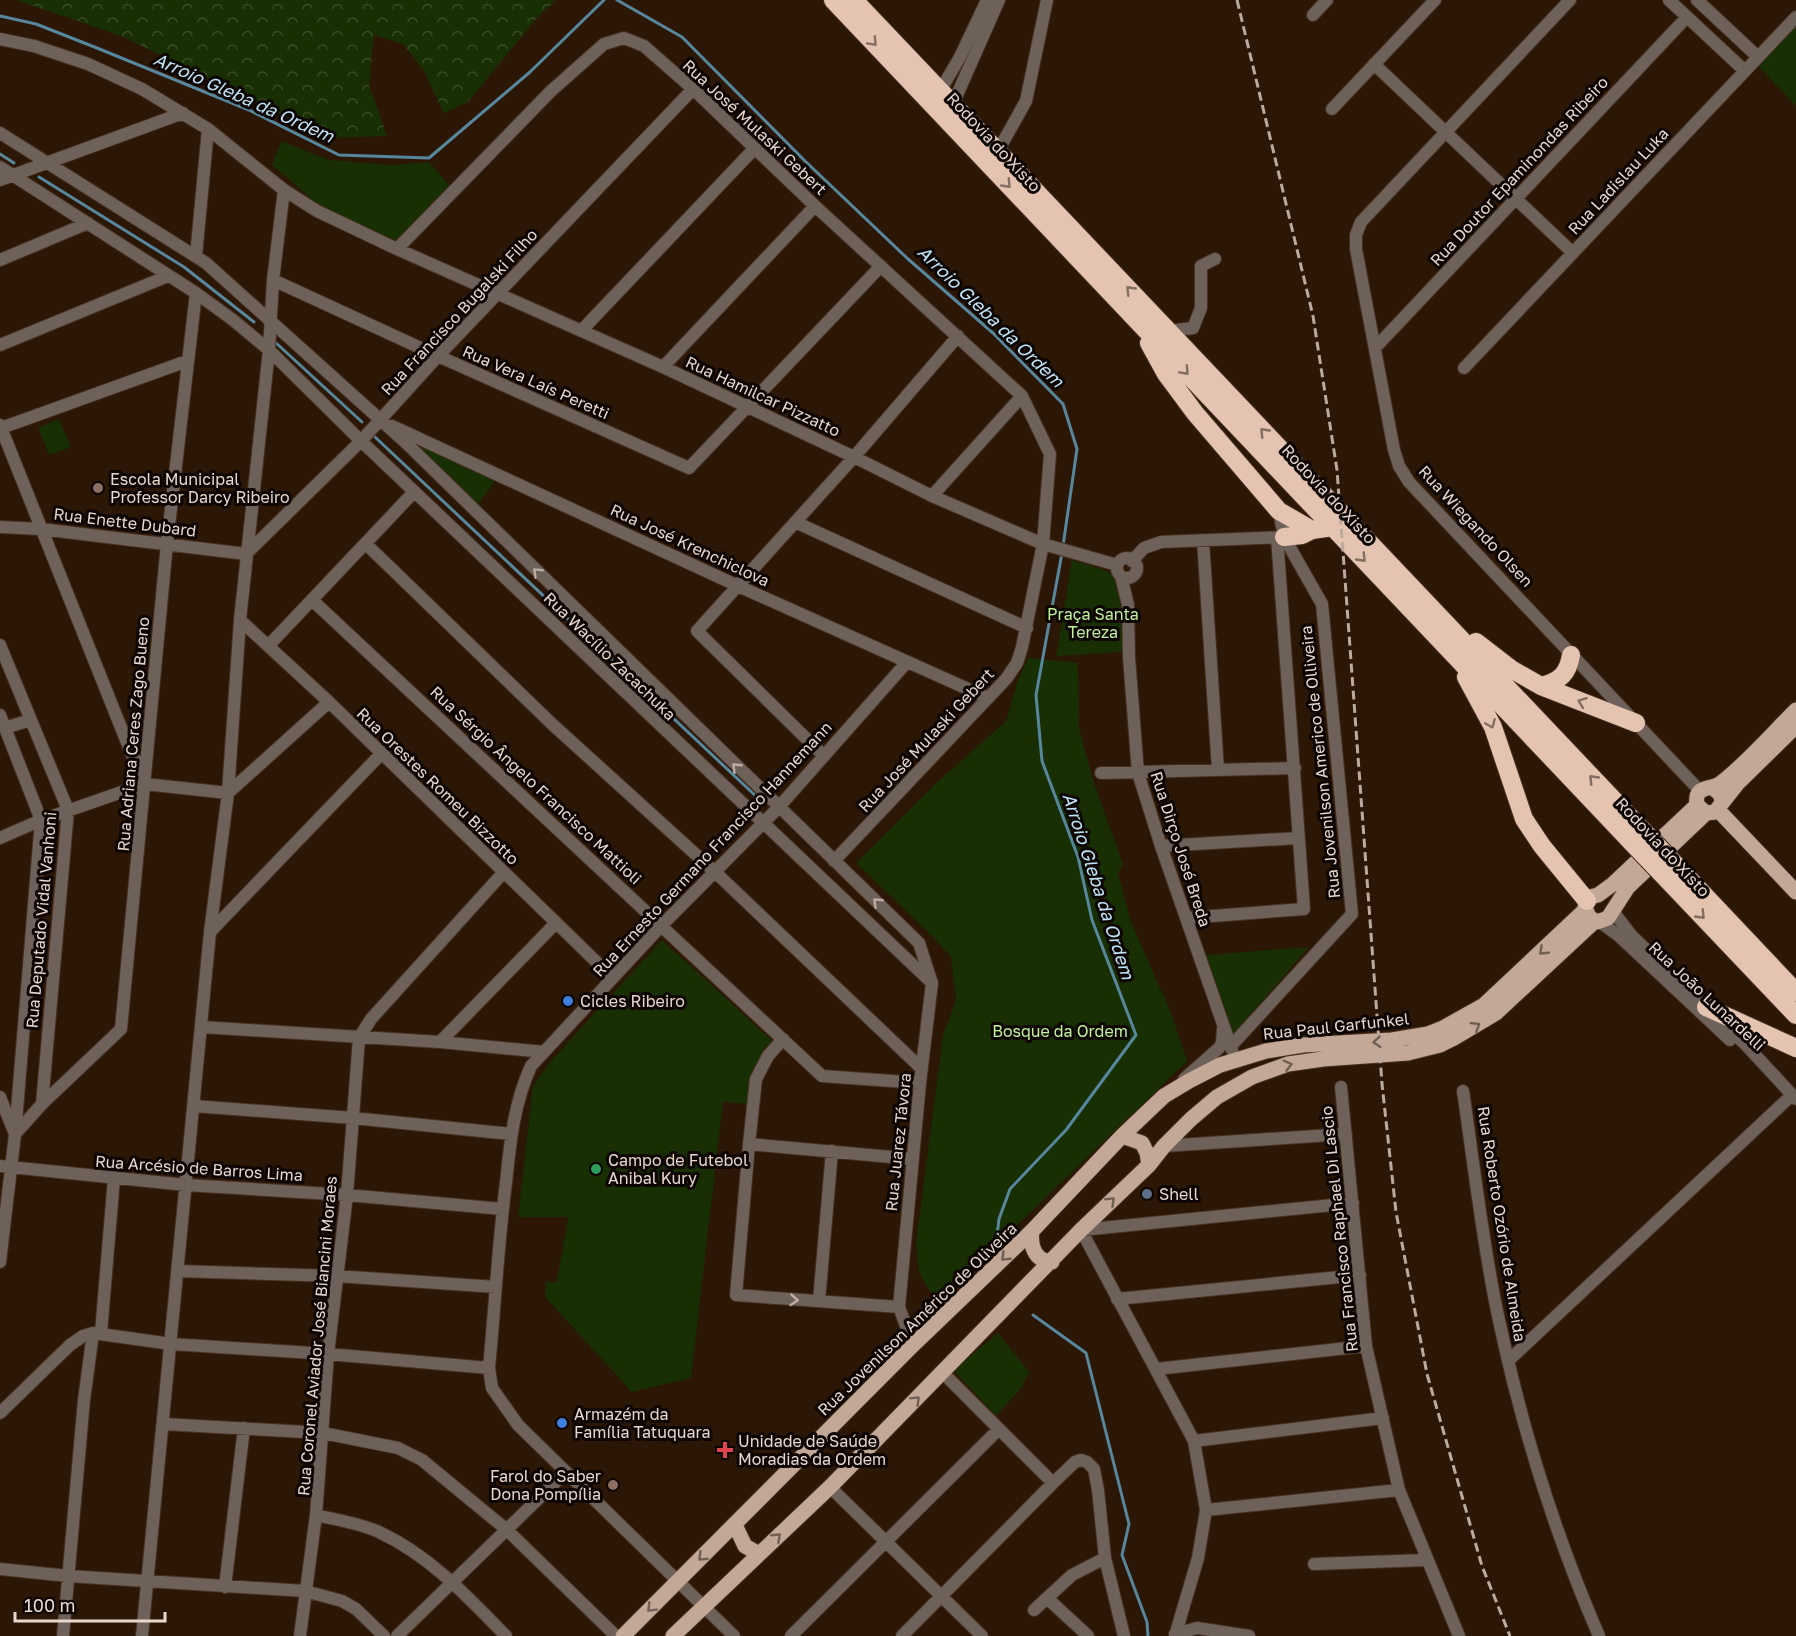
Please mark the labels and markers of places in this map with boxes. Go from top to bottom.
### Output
place label: Escola Municipal Professor Darcy Ribeiro [110,469,290,507]
marker: Escola Municipal Professor Darcy Ribeiro [91,481,105,495]
place label: Cicles Ribeiro [580,991,685,1011]
marker: Cicles Ribeiro [561,994,575,1008]
place label: Campo de Futebol Anibal Kury [608,1150,748,1188]
marker: Campo de Futebol Anibal Kury [589,1162,603,1176]
place label: Shell [1159,1184,1199,1204]
marker: Shell [1140,1187,1154,1201]
place label: Armazém da Família Tatuquara [574,1404,711,1442]
marker: Armazém da Família Tatuquara [555,1416,569,1430]
place label: Unidade de Saúde Moradias da Ordem [738,1431,886,1469]
marker: Unidade de Saúde Moradias da Ordem [716,1441,734,1459]
place label: Farol do Saber Dona Pompília [490,1466,601,1504]
marker: Farol do Saber Dona Pompília [606,1478,620,1492]

